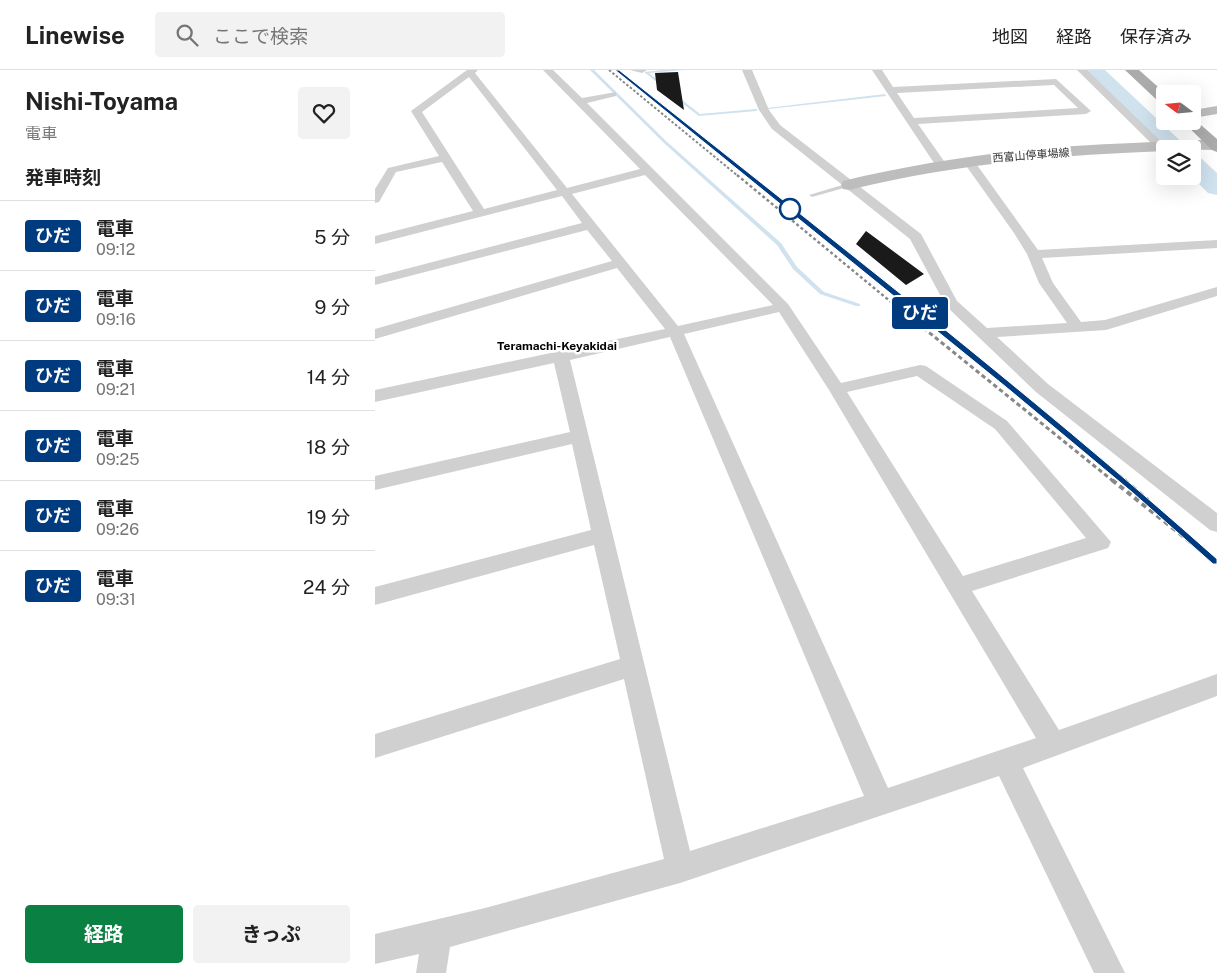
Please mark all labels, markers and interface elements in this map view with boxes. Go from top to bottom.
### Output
search box [155,12,505,57]
text: Linewise [25,21,125,49]
icon: search [173,21,201,49]
text: ここで検索 [213,25,308,47]
text: 地図 [992,26,1028,47]
text: 経路 [1056,26,1092,47]
text: 保存済み [1120,26,1192,47]
north arrow [1156,85,1201,130]
map controls [1156,85,1201,185]
text: Nishi-Toyama [25,87,178,115]
button: heart [298,87,350,139]
text: 電車 [25,124,57,143]
button: layers [1156,140,1201,185]
street label: 西富山停車場線 [992,146,1070,164]
text: 発車時刻 [25,166,101,188]
unlabelled marker [779,198,801,220]
text: 電車 [96,217,134,239]
text: ひだ [35,225,71,246]
text: 5 分 [314,226,350,248]
text: 09:12 [96,240,135,259]
text: 電車 [96,287,134,309]
text: ひだ [35,295,71,316]
text: 9 分 [315,296,350,318]
line badge: ひだ [897,297,943,329]
text: ひだ [902,302,938,323]
text: 09:16 [96,310,136,329]
district label: Teramachi-Keyakidai [497,339,617,353]
text: 電車 [96,357,134,379]
text: ひだ [35,365,71,386]
text: 14 分 [307,366,350,388]
text: 09:21 [96,380,136,399]
text: 電車 [96,427,134,449]
text: ひだ [35,435,71,456]
text: 18 分 [306,436,350,458]
text: 09:25 [96,450,139,469]
text: 電車 [96,497,134,519]
text: ひだ [35,505,71,526]
text: 19 分 [307,506,350,528]
text: 09:26 [96,520,139,539]
text: 電車 [96,567,134,589]
text: ひだ [35,575,71,596]
text: 24 分 [303,576,350,598]
text: 09:31 [96,590,136,609]
button: 経路 [25,905,183,963]
button: きっぷ [193,905,350,963]

